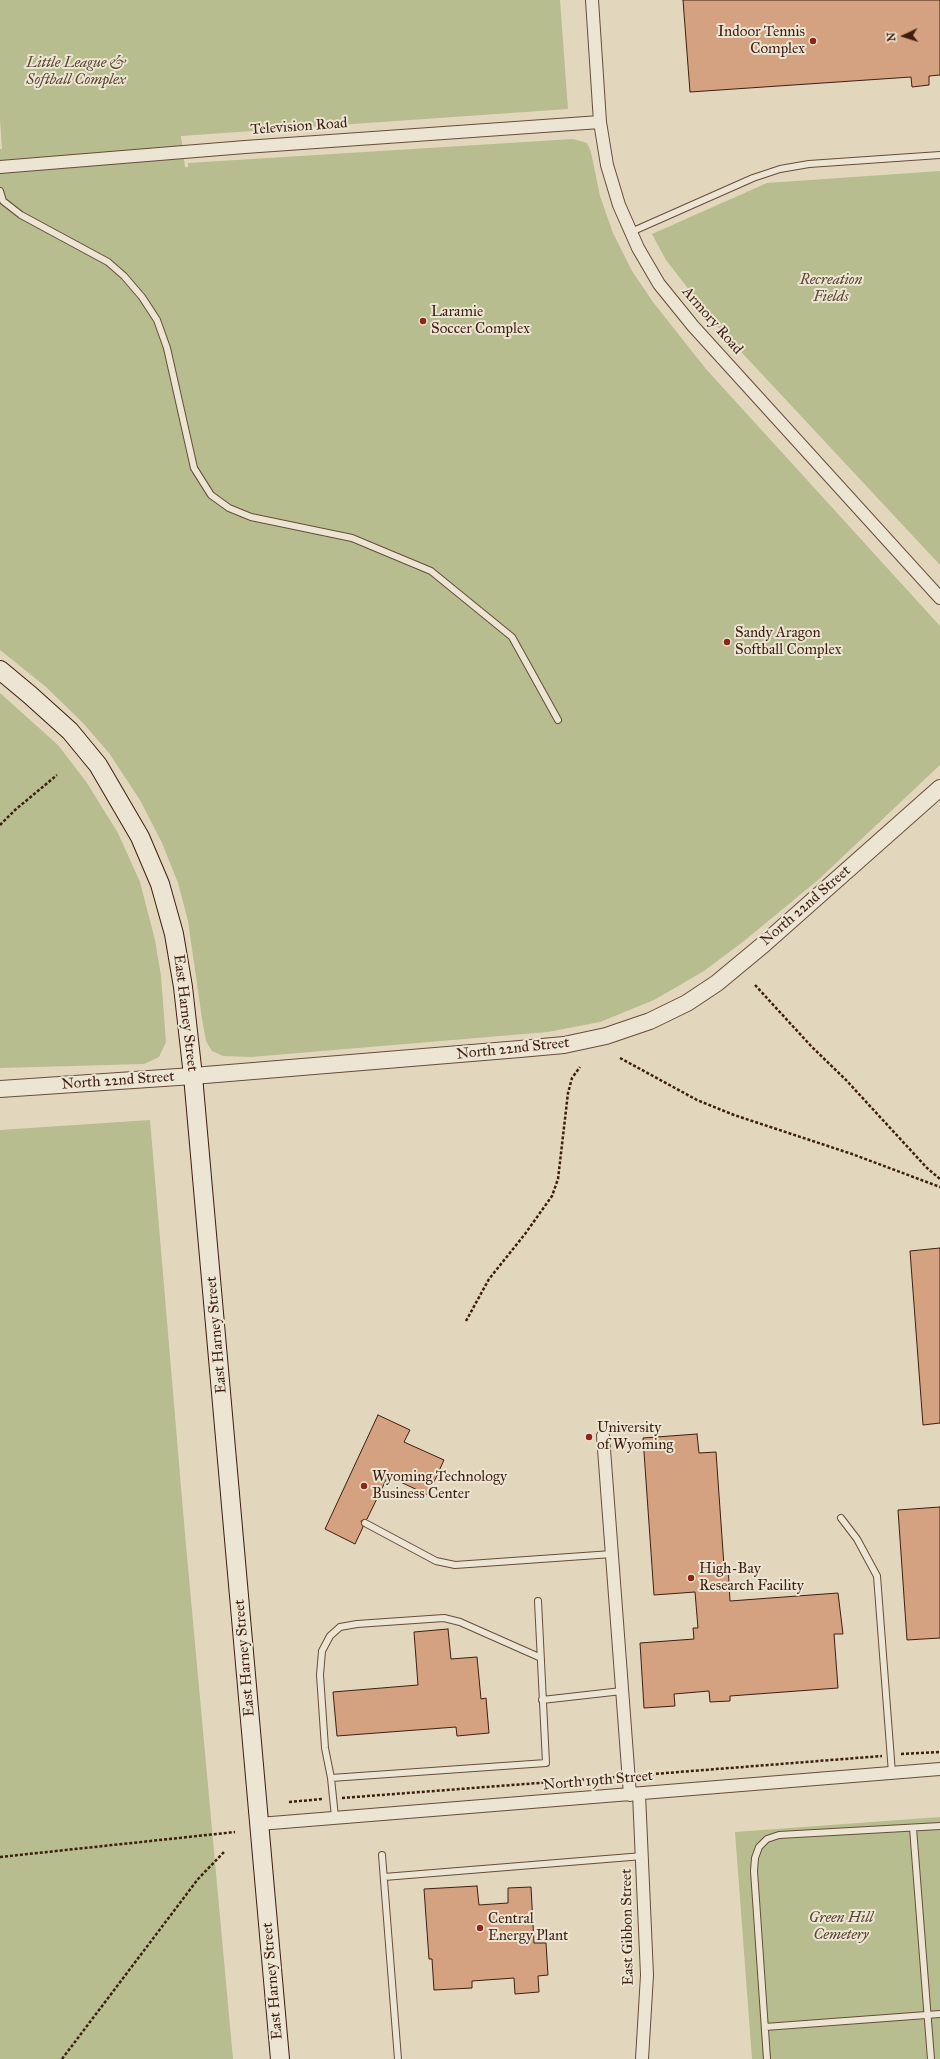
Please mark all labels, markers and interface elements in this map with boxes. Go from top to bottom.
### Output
north arrow [884,16,924,56]
place label: Indoor Tennis Complex [718,23,805,58]
text: N [885,32,898,42]
marker: Indoor Tennis Complex [808,36,818,46]
park label: Little League & Softball Complex [26,54,126,89]
street label: Television Road [250,115,348,139]
park label: Recreation Fields [800,271,862,306]
street label: Armory Road [678,283,746,359]
place label: Laramie Soccer Complex [431,303,530,338]
marker: Laramie Soccer Complex [418,316,428,326]
place label: Sandy Aragon Softball Complex [735,624,841,659]
marker: Sandy Aragon Softball Complex [722,637,732,647]
street label: North 22nd Street [757,862,855,950]
street label: East Harney Street [169,953,201,1073]
street label: North 22nd Street [456,1034,570,1064]
street label: North 22nd Street [61,1068,175,1094]
street label: East Harney Street [203,1276,231,1394]
place label: University of Wyoming [597,1419,673,1454]
marker: University of Wyoming [584,1432,594,1442]
place label: Wyoming Technology Business Center [372,1468,507,1503]
marker: Wyoming Technology Business Center [359,1481,369,1491]
place label: High-Bay Research Facility [699,1560,804,1595]
marker: High-Bay Research Facility [686,1573,696,1583]
street label: East Harney Street [231,1599,259,1717]
street label: North 19th Street [542,1767,654,1795]
street label: East Gibbon Street [618,1868,638,1986]
park label: Green Hill Cemetery [809,1909,873,1944]
place label: Central Energy Plant [488,1910,568,1945]
street label: East Harney Street [259,1922,287,2040]
marker: Central Energy Plant [475,1923,485,1933]

